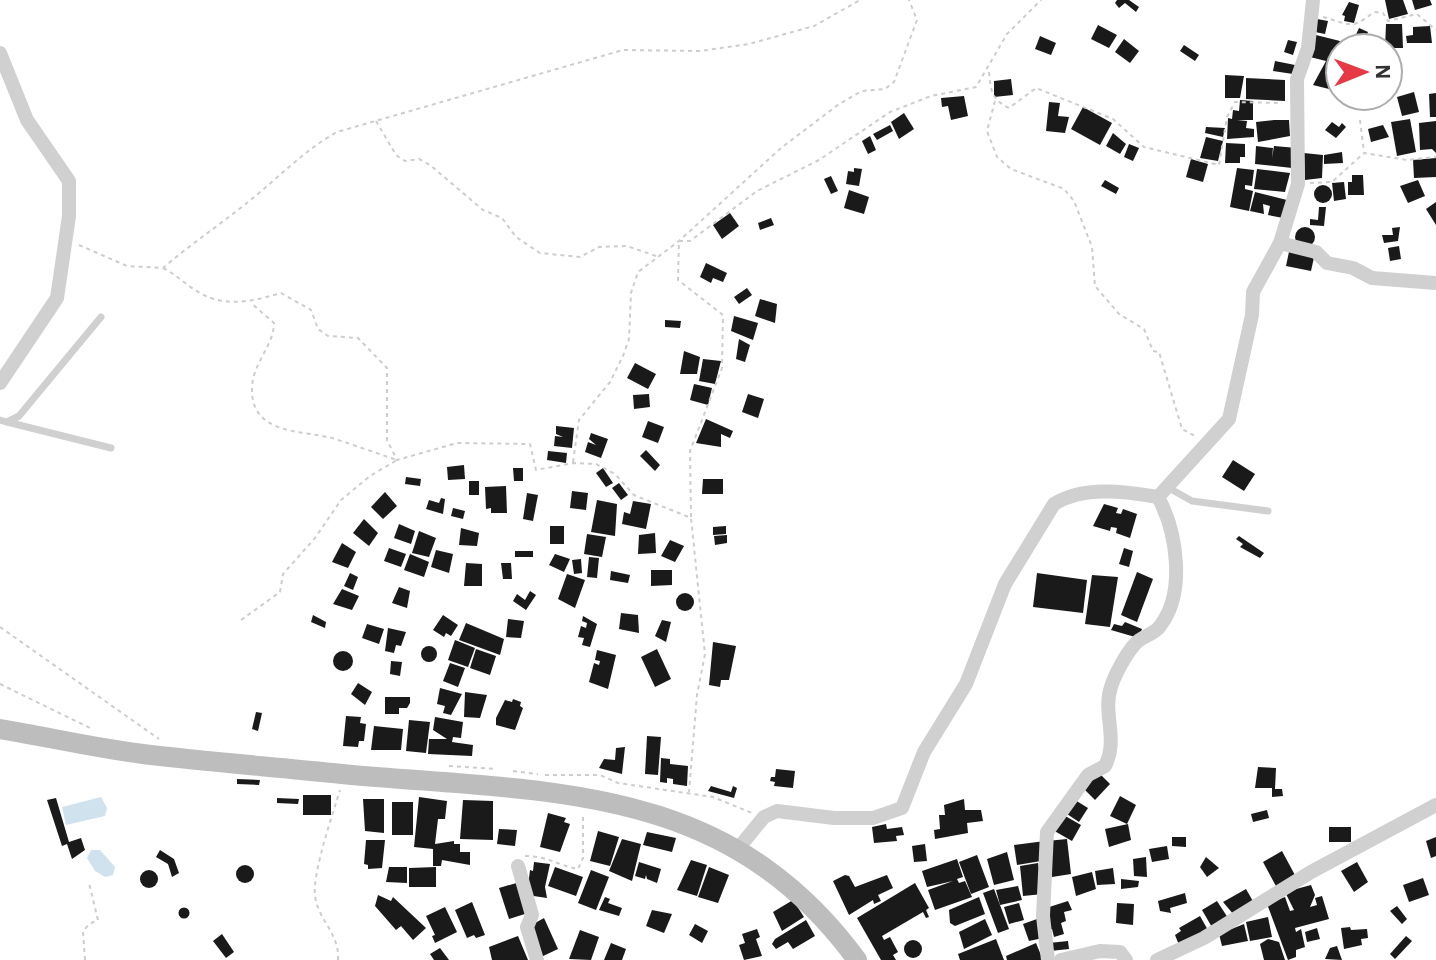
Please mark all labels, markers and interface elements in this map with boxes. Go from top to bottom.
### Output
north arrow [1324,32,1404,112]
text: N [1372,64,1394,80]

